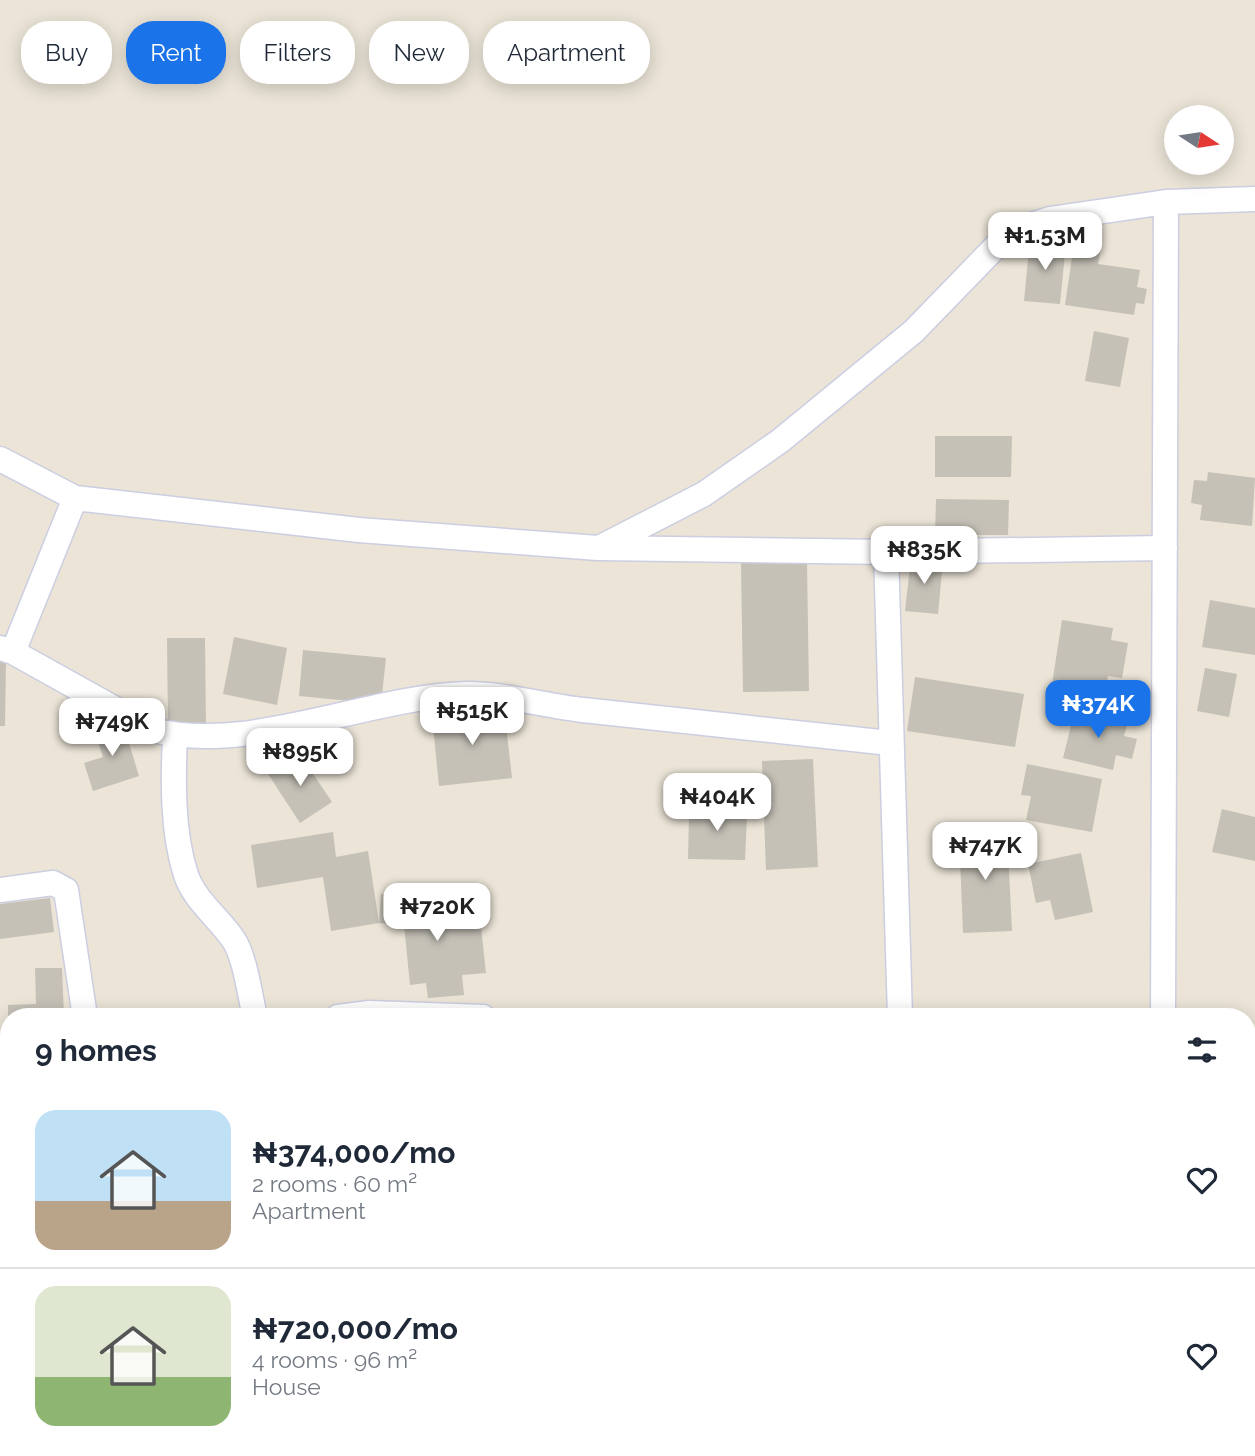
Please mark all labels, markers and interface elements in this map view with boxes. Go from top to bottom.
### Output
chip: Buy [21,21,112,84]
chip: Rent [126,21,226,84]
chip: Filters [240,21,355,84]
chip: New [369,21,469,84]
chip: Apartment [483,21,650,84]
north arrow [1164,105,1234,175]
map controls [1164,105,1234,175]
pin: ₦1.53M [988,212,1102,272]
text: ₦1.53M [1004,221,1086,248]
pin: ₦835K [875,526,973,586]
text: ₦835K [887,535,961,562]
pin: ₦374K [1049,680,1147,740]
pin: ₦515K [423,688,521,747]
text: ₦374K [1061,689,1135,716]
text: ₦515K [436,696,508,723]
pin: ₦749K [63,698,161,758]
text: ₦749K [75,707,149,734]
pin: ₦895K [251,728,349,788]
text: ₦895K [262,737,338,764]
pin: ₦404K [668,774,766,833]
text: ₦404K [679,782,755,809]
pin: ₦747K [936,822,1034,882]
text: ₦747K [948,831,1022,858]
pin: ₦720K [388,884,486,943]
text: ₦720K [399,892,475,919]
icon: filters [1183,1031,1221,1069]
text: 9 homes [35,1033,157,1068]
text: ₦374,000/mo [252,1135,455,1170]
icon: home [91,1138,175,1222]
icon: heart [1183,1161,1221,1199]
text: 2 rooms · 60 m² [252,1170,417,1197]
text: Apartment [252,1197,366,1224]
text: ₦720,000/mo [252,1311,458,1346]
icon: home [91,1314,175,1398]
icon: heart [1183,1337,1221,1375]
text: 4 rooms · 96 m² [252,1346,417,1373]
text: House [252,1373,321,1400]

